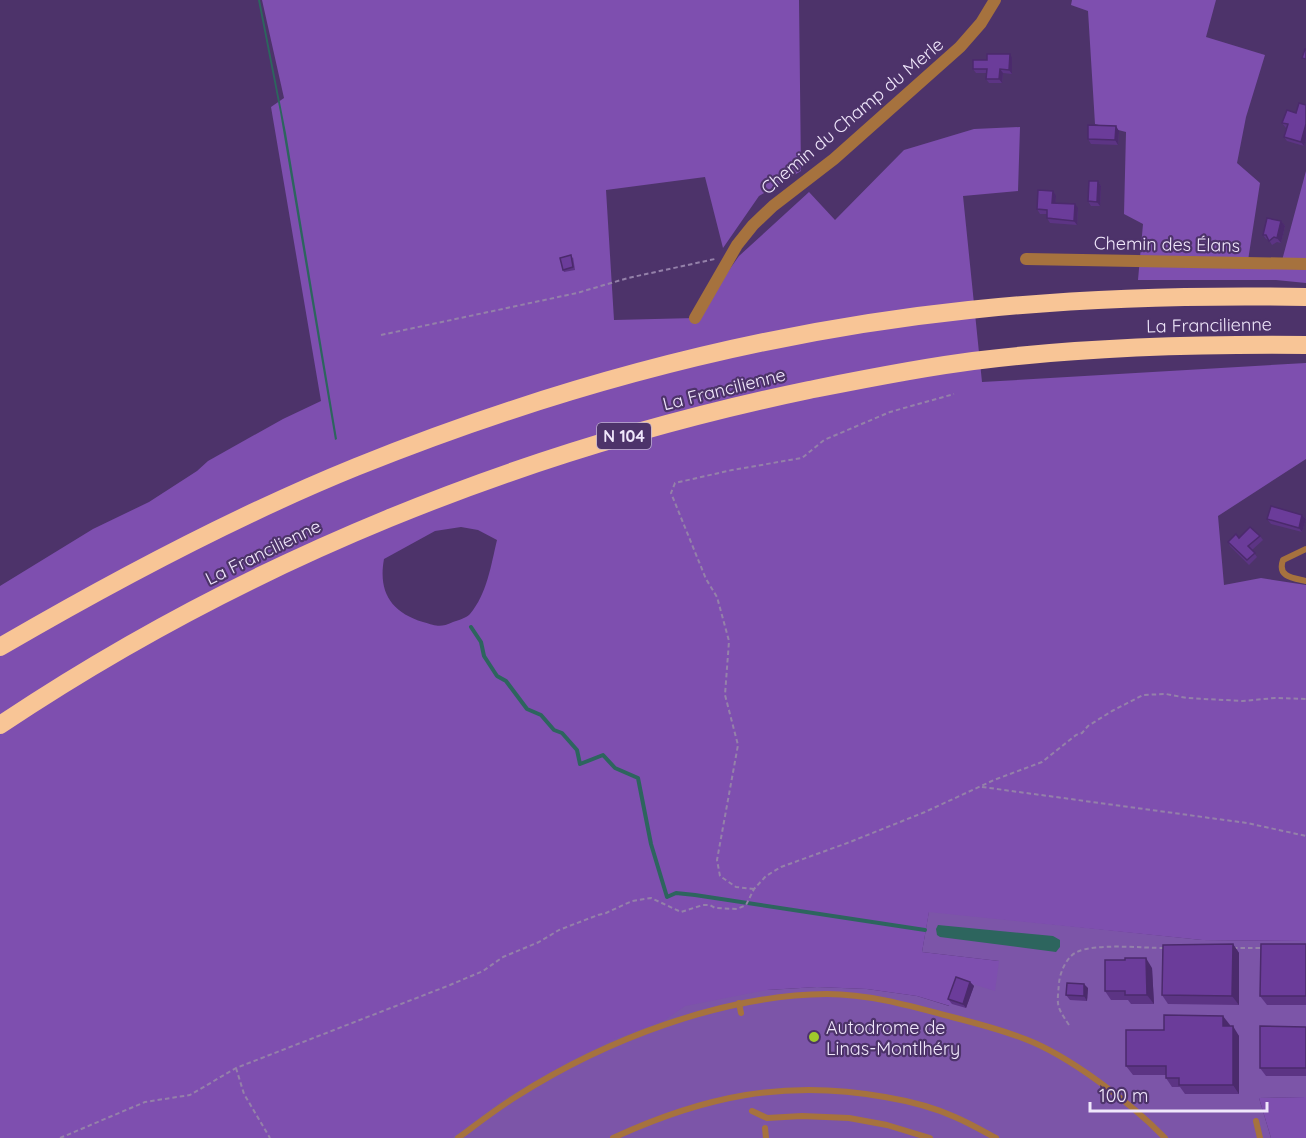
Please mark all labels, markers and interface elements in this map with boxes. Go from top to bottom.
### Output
street label: Chemin du Champ du Merle [756,33,948,199]
street label: Chemin des Élans [1094,231,1240,257]
street label: La Francilienne [1146,312,1272,338]
street label: La Francilienne [660,363,788,415]
road number: N 104 [597,423,651,449]
street label: La Francilienne [201,514,325,590]
place label: Autodrome de Linas-Montlhéry [826,1016,960,1060]
marker: Autodrome de Linas-Montlhéry [807,1030,821,1044]
scale bar [1090,1075,1267,1113]
text: 100 m [1099,1084,1148,1107]

